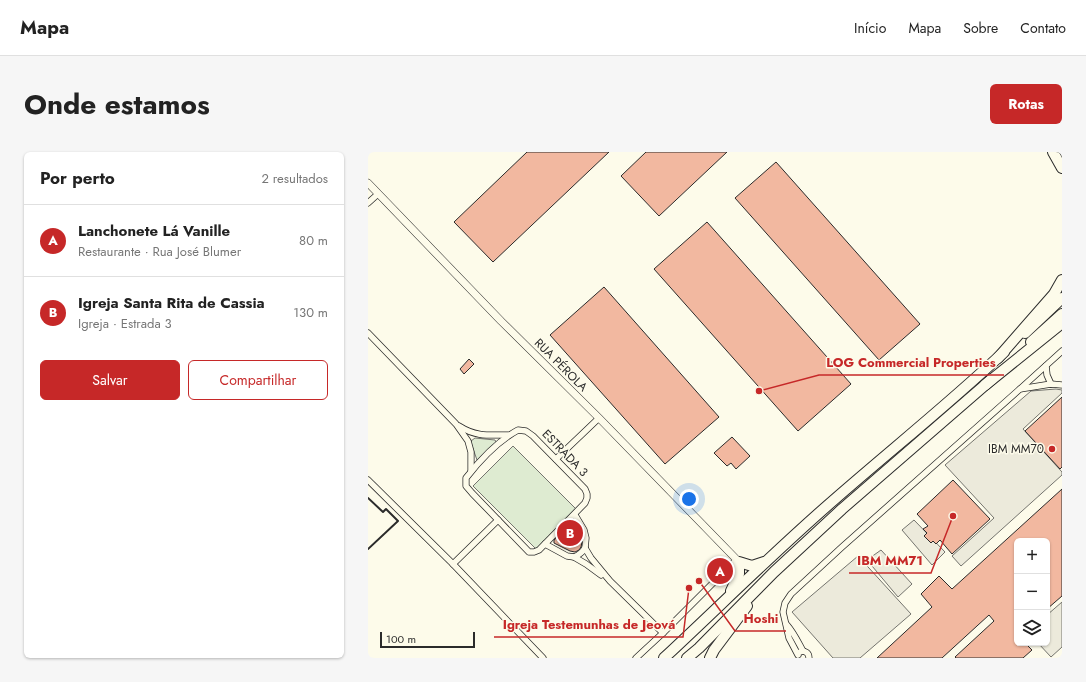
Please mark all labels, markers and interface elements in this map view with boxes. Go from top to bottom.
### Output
text: Mapa [20,14,69,41]
text: Início [854,18,886,38]
text: Mapa [908,18,941,38]
text: Sobre [963,18,998,38]
text: Contato [1020,18,1066,38]
text: Onde estamos [24,84,210,125]
button: Rotas [990,84,1062,124]
text: Por perto [40,166,115,190]
text: 2 resultados [262,169,328,188]
text: Lanchonete Lá Vanille [78,220,230,242]
text: A [48,231,58,250]
text: 80 m [299,231,328,250]
text: Restaurante · Rua José Blumer [78,242,241,261]
text: Igreja Santa Rita de Cassia [78,292,265,314]
text: B [49,303,57,322]
text: 130 m [293,303,328,322]
text: Igreja · Estrada 3 [78,314,172,333]
street label: RUA PÉROLA [530,334,592,396]
callout: LOG Commercial Properties [819,350,1004,375]
text: LOG Commercial Properties [826,353,996,372]
button: Salvar [40,360,180,400]
button: Compartilhar [188,360,328,400]
street label: ESTRADA 3 [538,425,592,481]
place label: IBM MM70 [988,440,1044,458]
marker: IBM MM70 [1047,444,1057,454]
your location [679,489,699,509]
pin: B [557,518,583,548]
map controls [1014,538,1050,646]
button: + [1014,538,1050,574]
callout: IBM MM71 [849,548,931,573]
text: IBM MM71 [857,551,923,570]
pin: A [707,556,733,586]
button: − [1014,574,1050,610]
callout: Hoshi [735,606,786,631]
text: Hoshi [744,609,778,628]
button: layers [1014,610,1050,646]
callout: Igreja Testemunhas de Jeová [494,612,683,637]
text: Igreja Testemunhas de Jeová [503,615,675,634]
scale bar [380,630,475,649]
text: 100 m [386,631,416,647]

